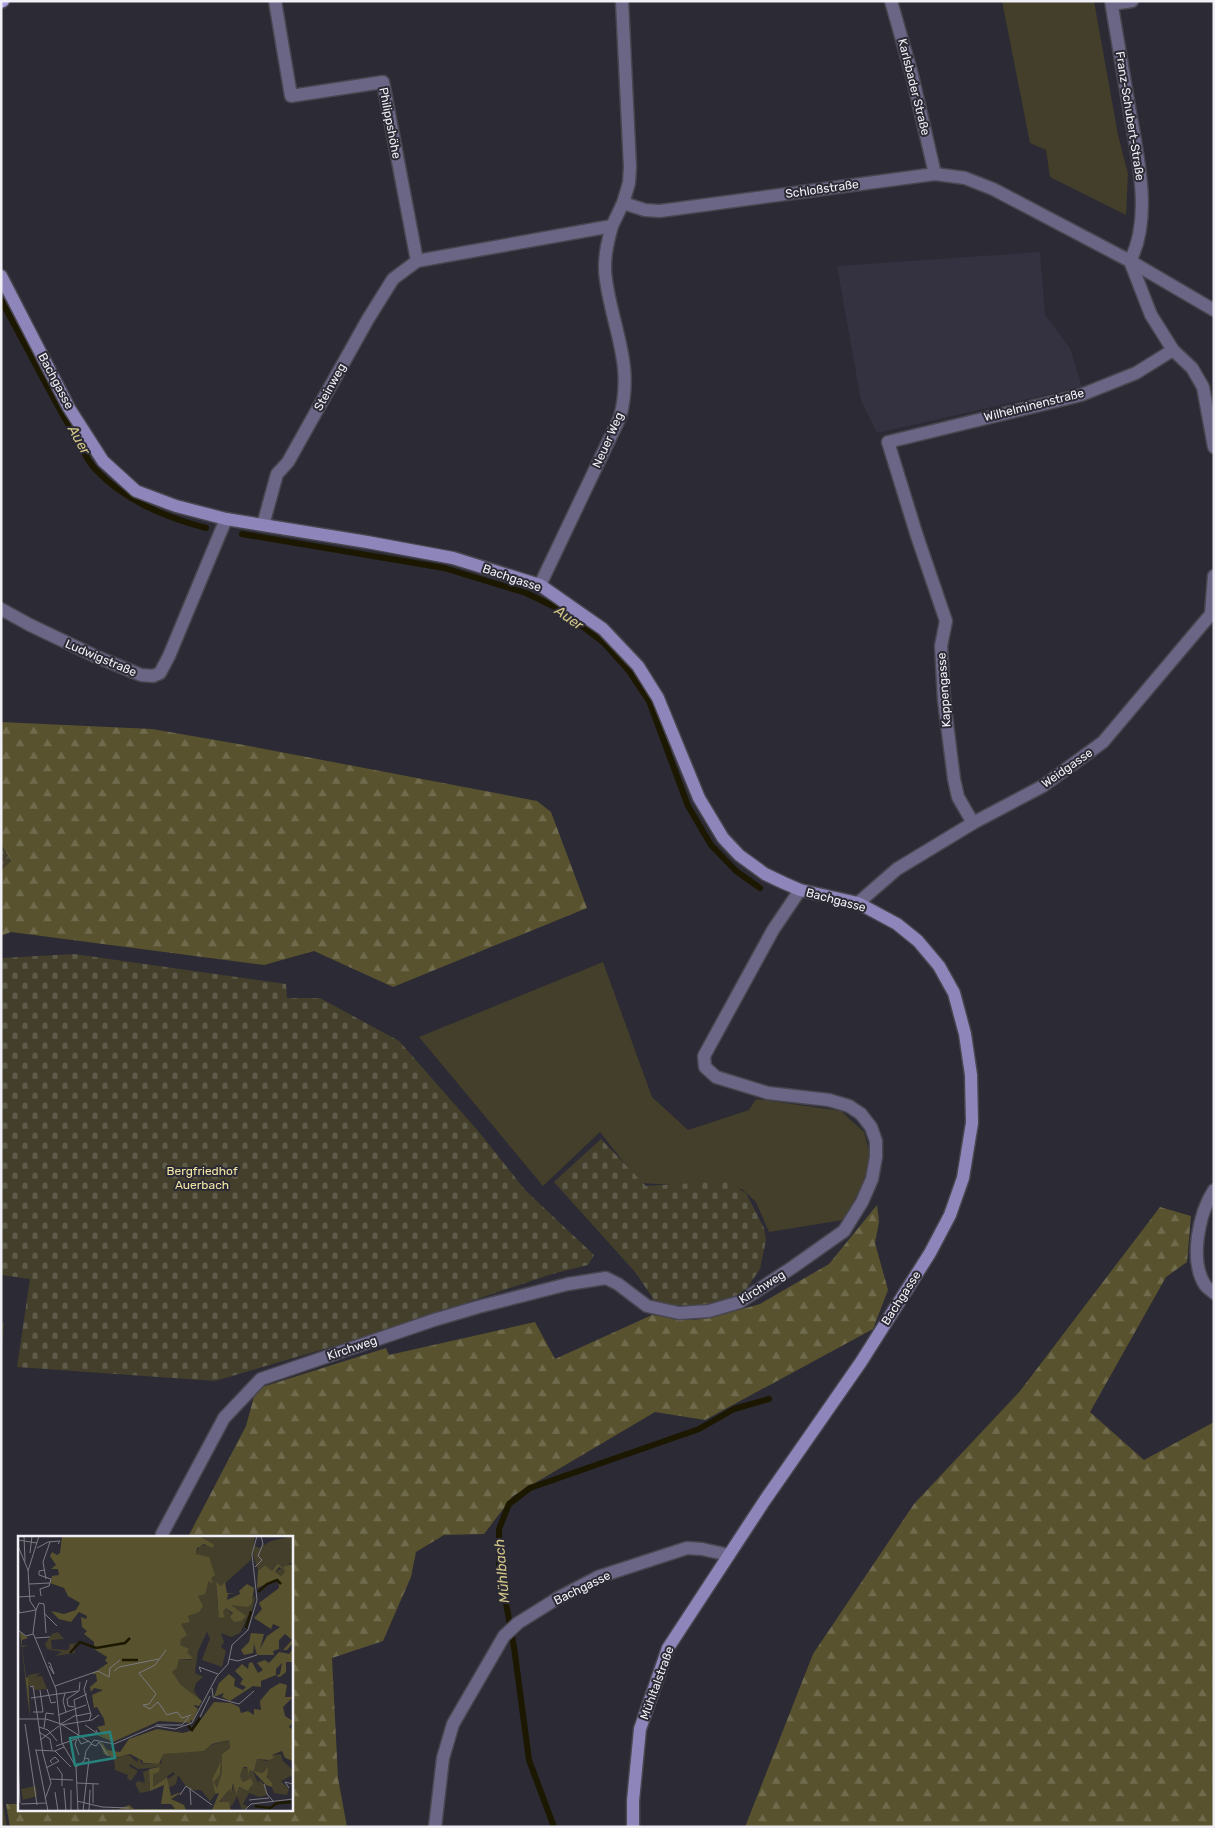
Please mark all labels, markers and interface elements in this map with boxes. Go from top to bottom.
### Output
street label: Karlsbader Straße [895,37,933,137]
street label: Franz-Schubert-Straße [1113,50,1147,182]
street label: Philippshöhe [376,86,404,160]
street label: Schloßstraße [784,177,860,201]
street label: Bachgasse [35,351,77,412]
street label: Steinweg [311,361,349,413]
street label: Wilhelminenstraße [982,386,1086,424]
street label: Neuer Weg [590,410,626,470]
water label: Auer [64,421,94,458]
street label: Bachgasse [481,561,544,595]
water label: Auer [551,602,587,634]
street label: Ludwigstraße [63,637,139,679]
street label: Kappengasse [934,652,954,728]
street label: Weidgasse [1039,745,1095,791]
street label: Bachgasse [805,885,868,915]
park label: Bergfriedhof Auerbach [166,1164,238,1192]
street label: Kirchweg [736,1267,788,1307]
street label: Bachgasse [878,1268,924,1328]
street label: Kirchweg [325,1333,379,1363]
inset map [18,1536,292,1810]
water label: Mühlbach [491,1538,513,1604]
street label: Bachgasse [551,1568,613,1608]
street label: Mühltalstraße [637,1644,677,1722]

